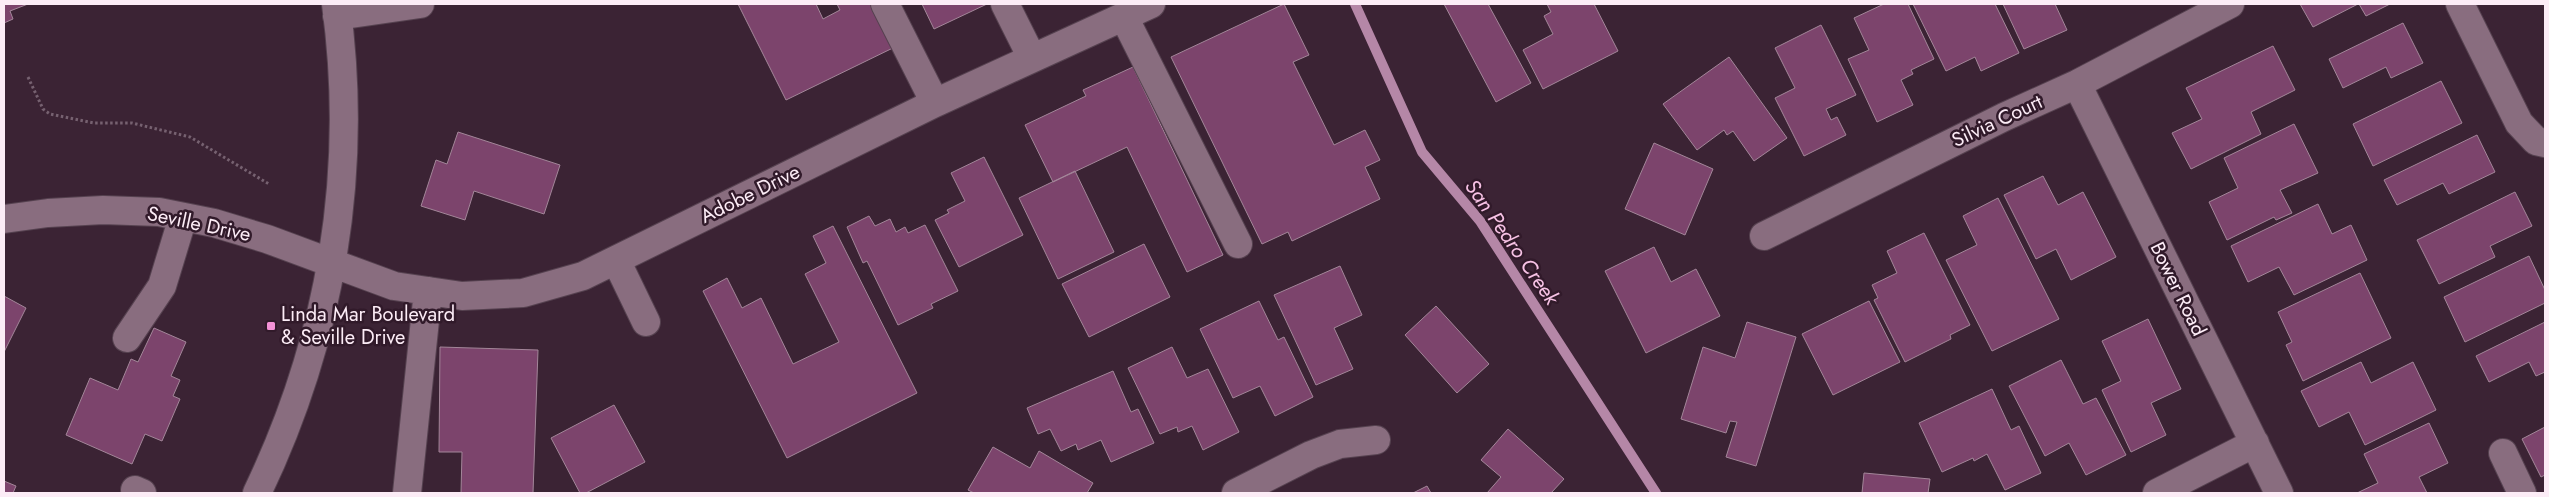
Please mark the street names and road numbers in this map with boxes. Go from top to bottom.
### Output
street label: Silvia Court [1947,87,2047,155]
street label: Adobe Drive [695,157,805,231]
street label: Seville Drive [145,199,253,249]
street label: Bower Road [2143,237,2213,341]

